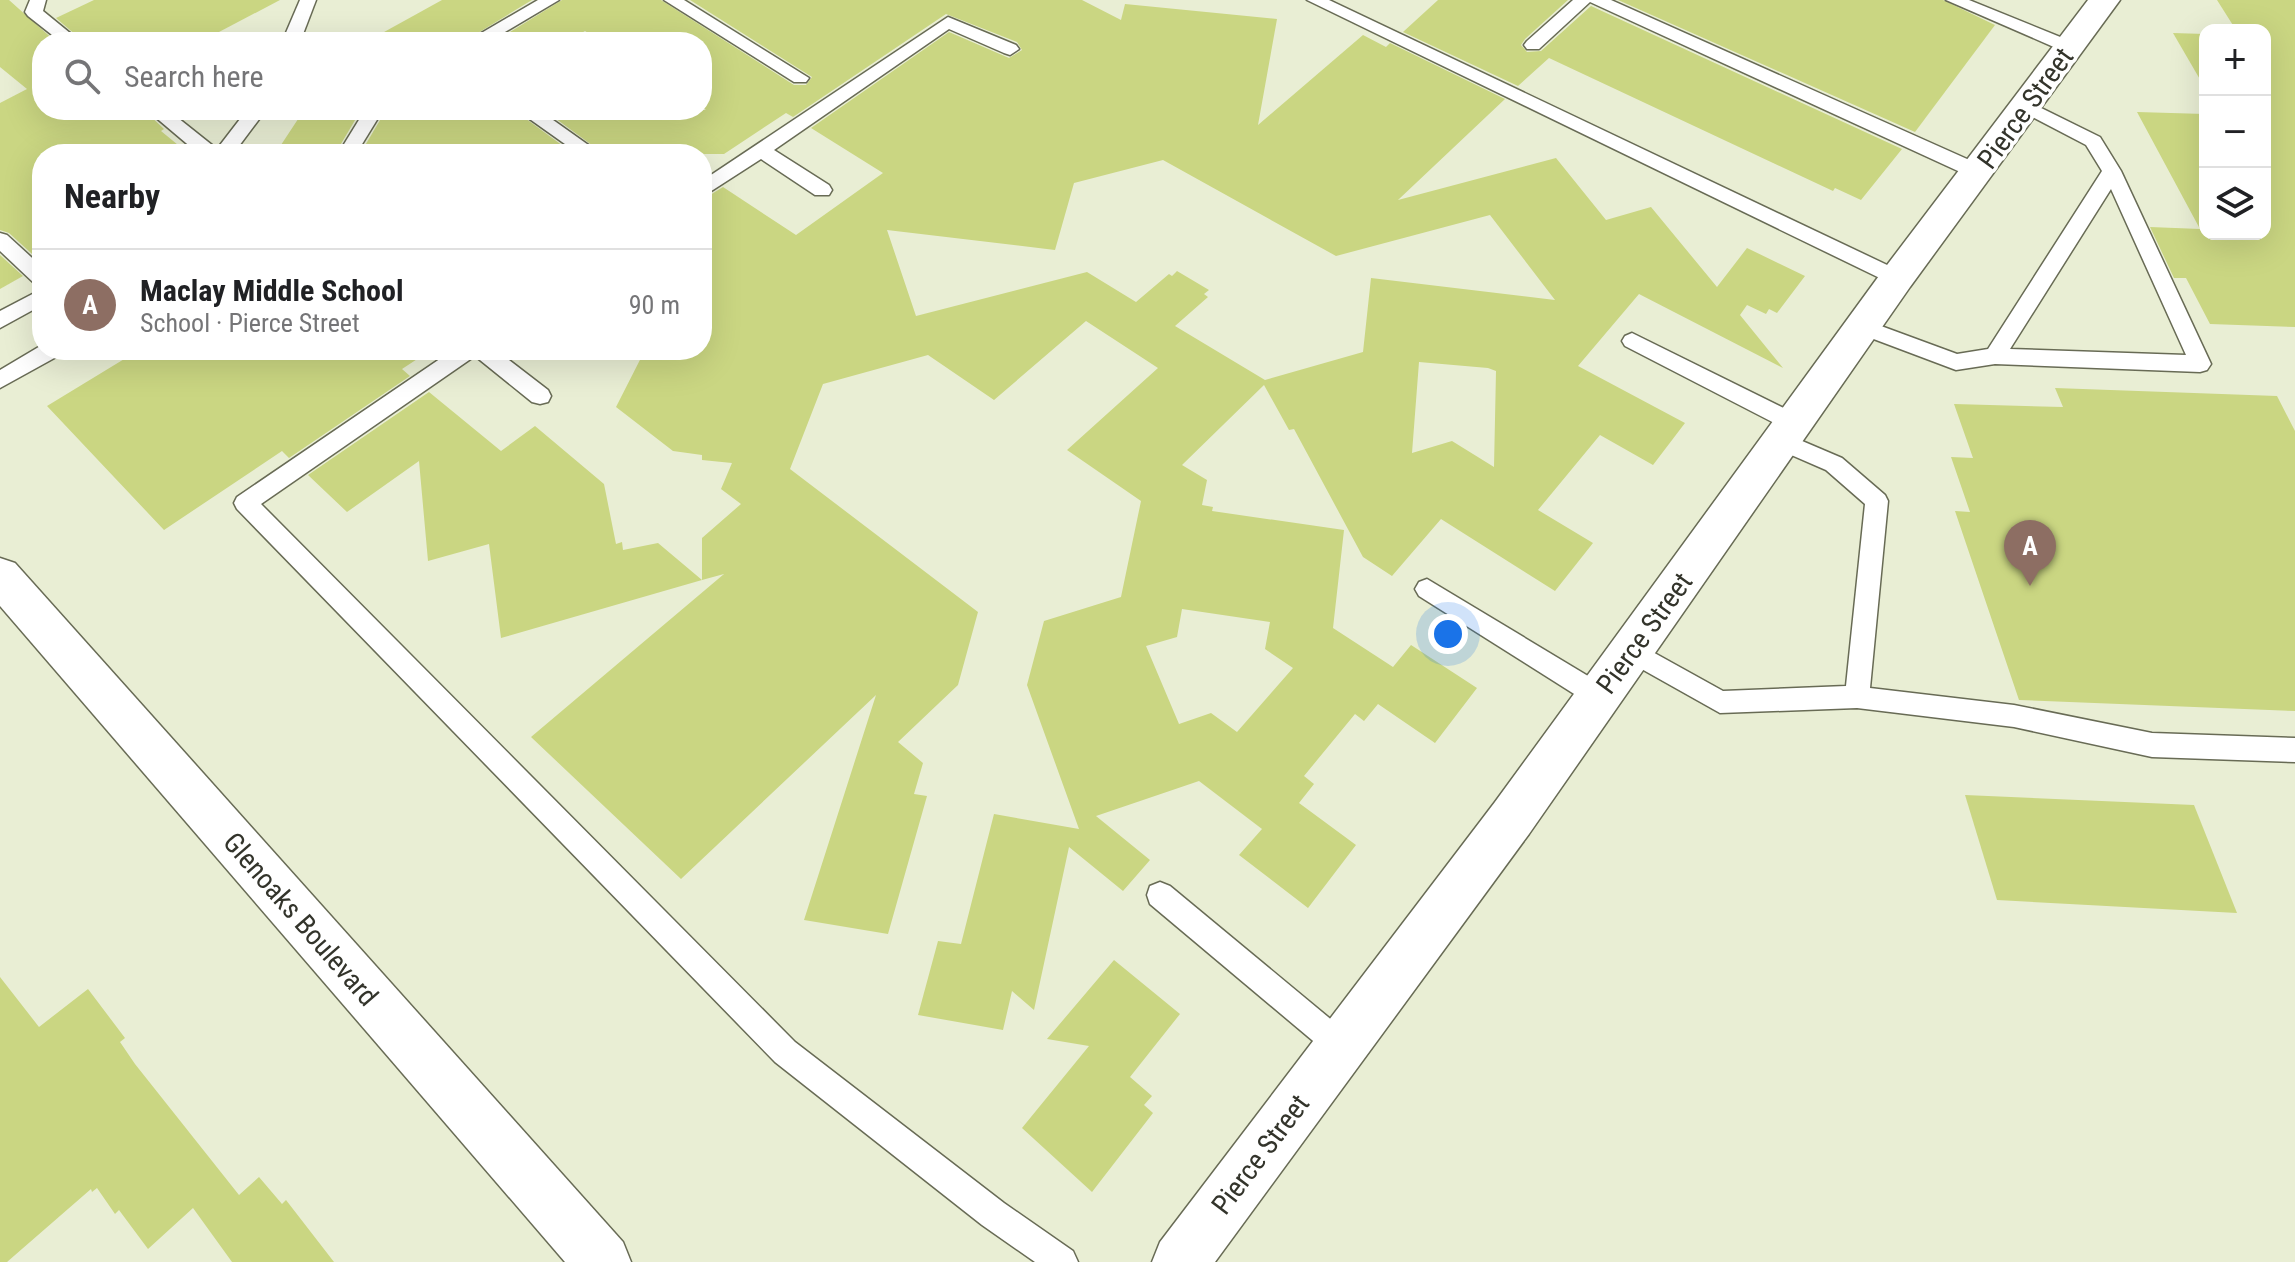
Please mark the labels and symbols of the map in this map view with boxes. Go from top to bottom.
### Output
street label: Pierce Street [1970,41,2080,175]
pin: A [2004,520,2056,586]
street label: Pierce Street [1589,566,1699,700]
your location [1428,614,1468,654]
street label: Glenoaks Boulevard [216,826,385,1013]
street label: Pierce Street [1205,1088,1316,1221]

